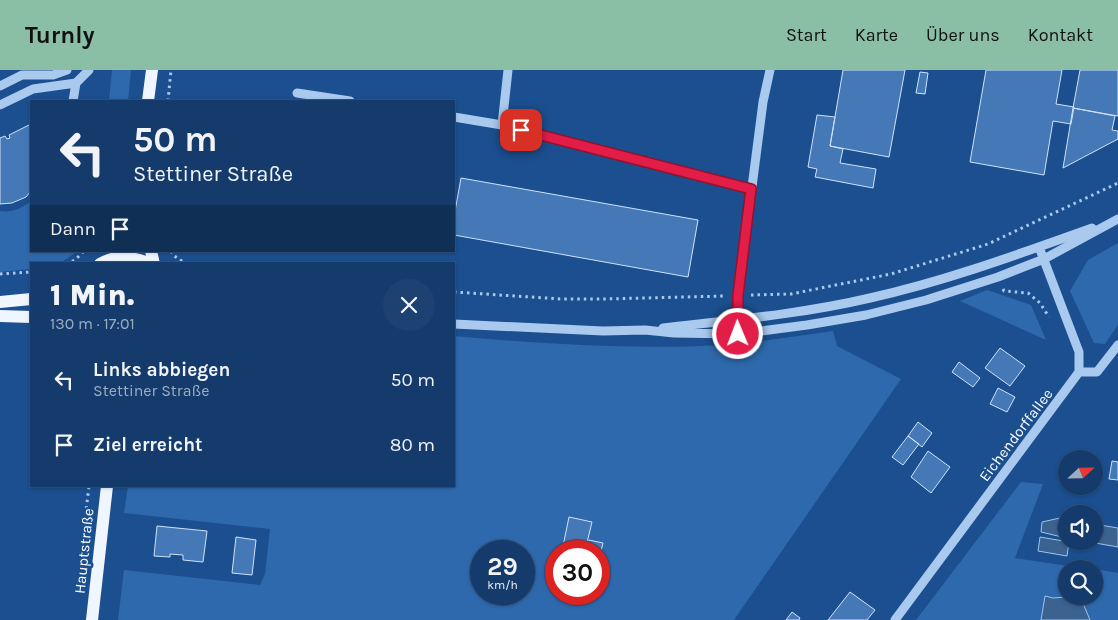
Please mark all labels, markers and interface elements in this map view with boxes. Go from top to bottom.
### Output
text: Turnly [25,21,95,49]
text: Start [786,24,827,46]
text: Karte [855,24,898,46]
text: Über uns [926,24,1000,46]
text: Kontakt [1028,24,1093,46]
pin [500,109,542,151]
icon: arrive [507,116,535,144]
text: 50 m [133,119,218,160]
icon: left [50,120,115,185]
text: Stettiner Straße [133,161,293,187]
icon: arrive [106,215,134,243]
text: Dann [50,218,96,240]
text: 1 Min. [50,277,134,313]
button: close [383,279,435,331]
position arrow [711,307,763,359]
text: 130 m · 17:01 [50,314,135,333]
text: Links abbiegen [93,359,230,381]
icon: left [50,366,78,394]
text: 50 m [391,369,435,391]
text: Stettiner Straße [93,381,209,400]
street label: Eichendorffallee [975,385,1057,485]
icon: arrive [50,431,78,459]
text: Ziel erreicht [93,434,203,456]
text: 80 m [390,434,435,456]
north arrow [1058,450,1102,495]
map controls [1058,450,1103,605]
button: sound [1058,505,1103,550]
street label: Hauptstraße [71,507,97,595]
speed limit sign: 30 [545,540,610,605]
text: 29 [487,552,518,581]
button: search [1058,560,1103,605]
text: km/h [487,578,518,592]

